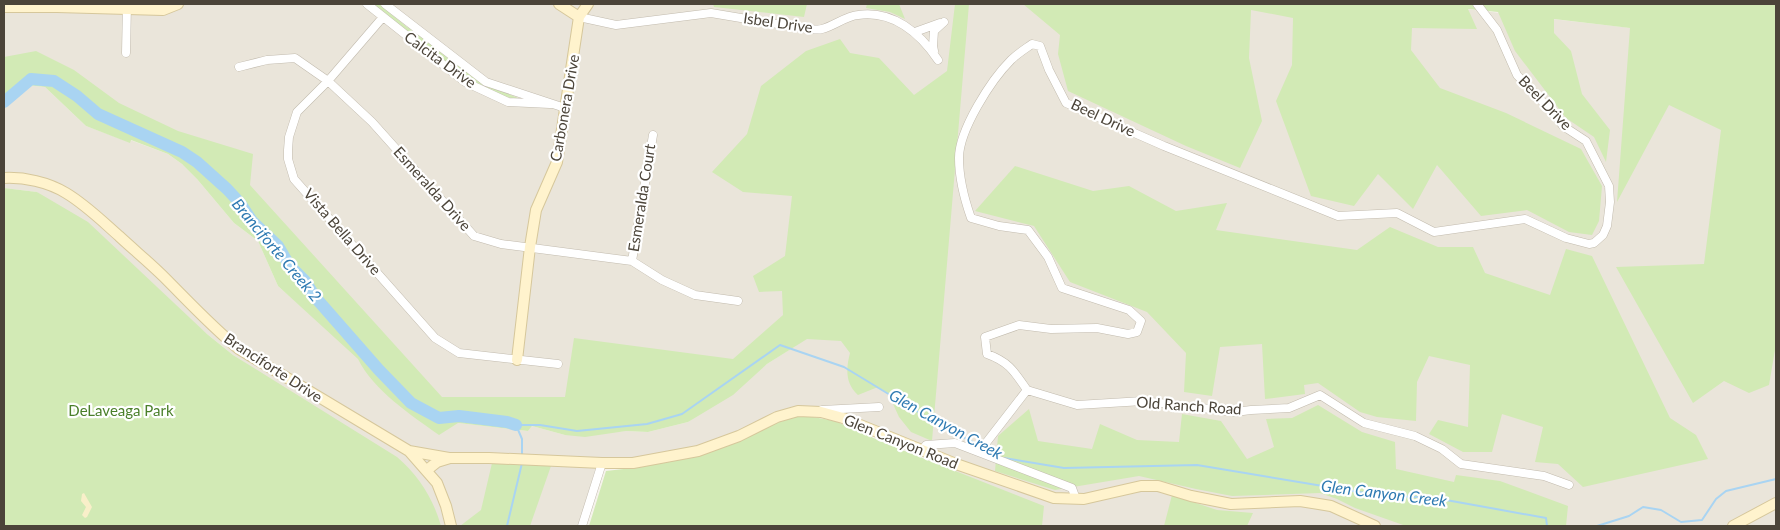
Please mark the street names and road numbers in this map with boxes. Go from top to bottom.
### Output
street label: Isbel Drive [742,8,814,36]
street label: Calcita Drive [401,27,480,91]
street label: Carbonera Drive [546,53,582,163]
street label: Beel Drive [1515,71,1576,133]
street label: Beel Drive [1069,94,1138,140]
street label: Esmeralda Court [624,142,659,253]
street label: Esmeralda Drive [390,143,475,234]
street label: Vista Bella Drive [300,184,385,278]
street label: Branciforte Drive [221,329,326,406]
street label: Old Ranch Road [1136,392,1242,418]
street label: Glen Canyon Road [842,410,961,472]

